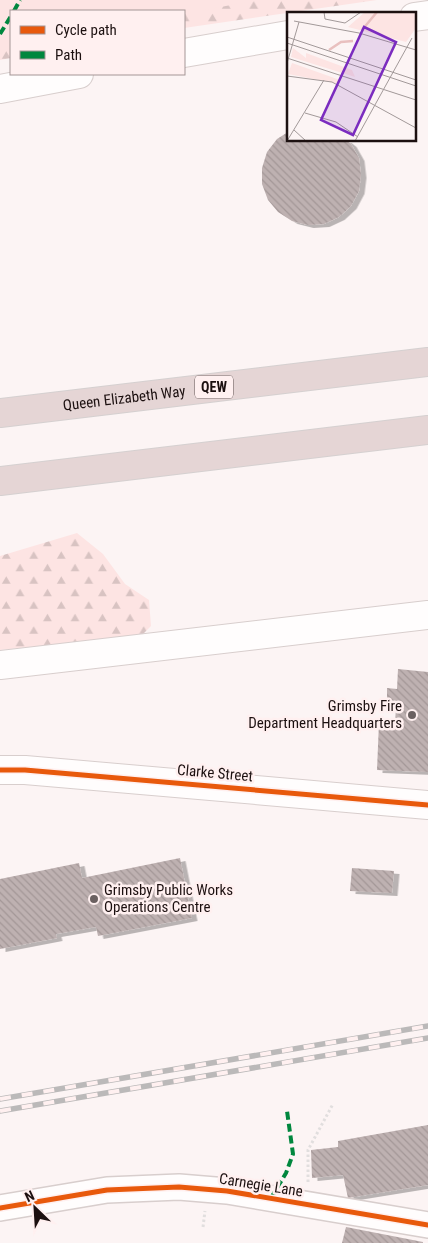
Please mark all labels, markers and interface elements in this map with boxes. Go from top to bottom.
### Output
legend [10,10,185,75]
inset map [287,12,416,141]
text: Cycle path [55,21,117,39]
text: Path [55,46,82,64]
road number: QEW [195,376,233,398]
street label: Queen Elizabeth Way [62,382,186,414]
place label: Grimsby Fire Department Headquarters [248,697,402,732]
marker: Grimsby Fire Department Headquarters [406,709,418,721]
street label: Clarke Street [176,761,254,785]
place label: Grimsby Public Works Operations Centre [104,881,233,916]
marker: Grimsby Public Works Operations Centre [88,893,100,905]
street label: Carnegie Lane [218,1170,304,1200]
north arrow [10,1183,60,1233]
text: N [22,1187,37,1205]

